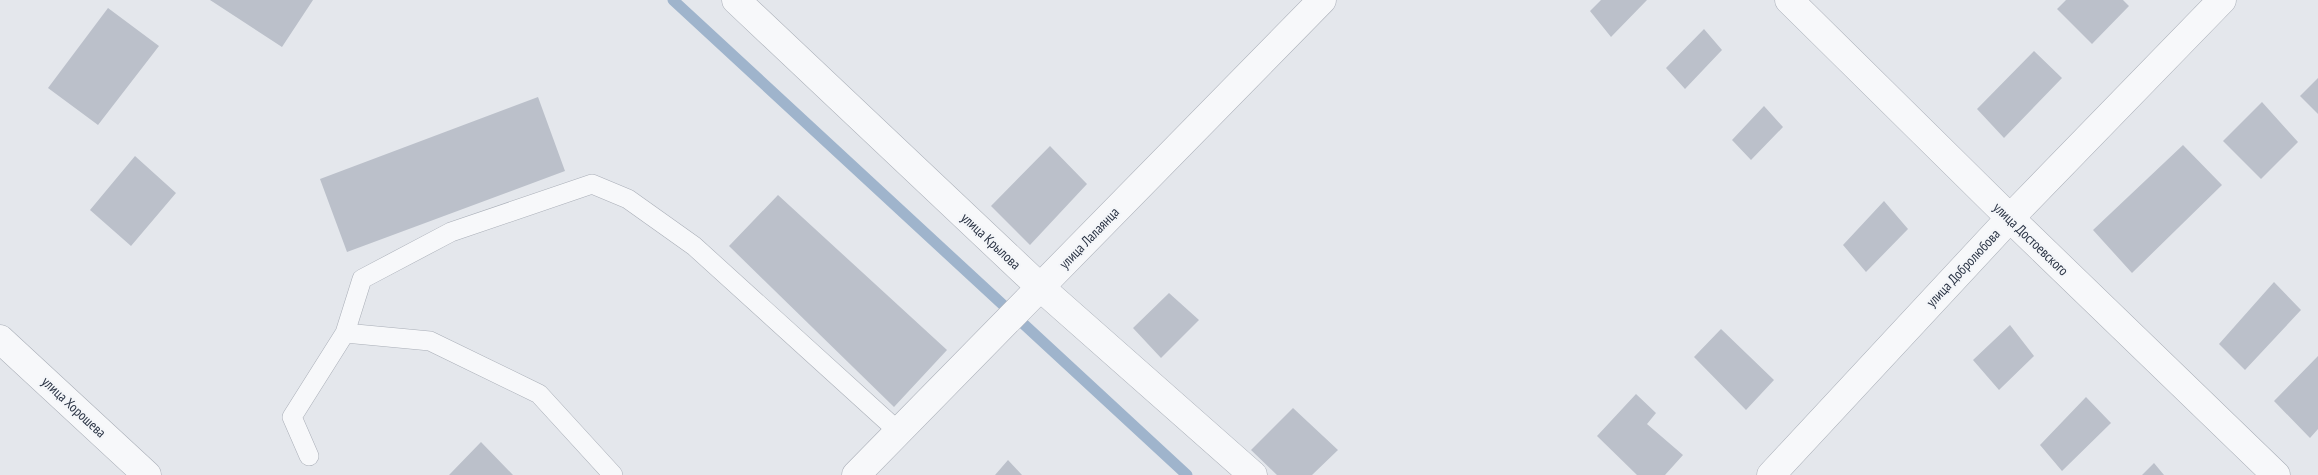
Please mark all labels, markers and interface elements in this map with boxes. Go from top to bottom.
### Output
street label: улица Достоевского [1990,199,2072,279]
street label: улица Лалаянца [1055,203,1123,273]
street label: улица Крылова [957,209,1025,273]
street label: улица Добролюбова [1922,225,2004,311]
street label: улица Хорошева [38,373,110,441]

